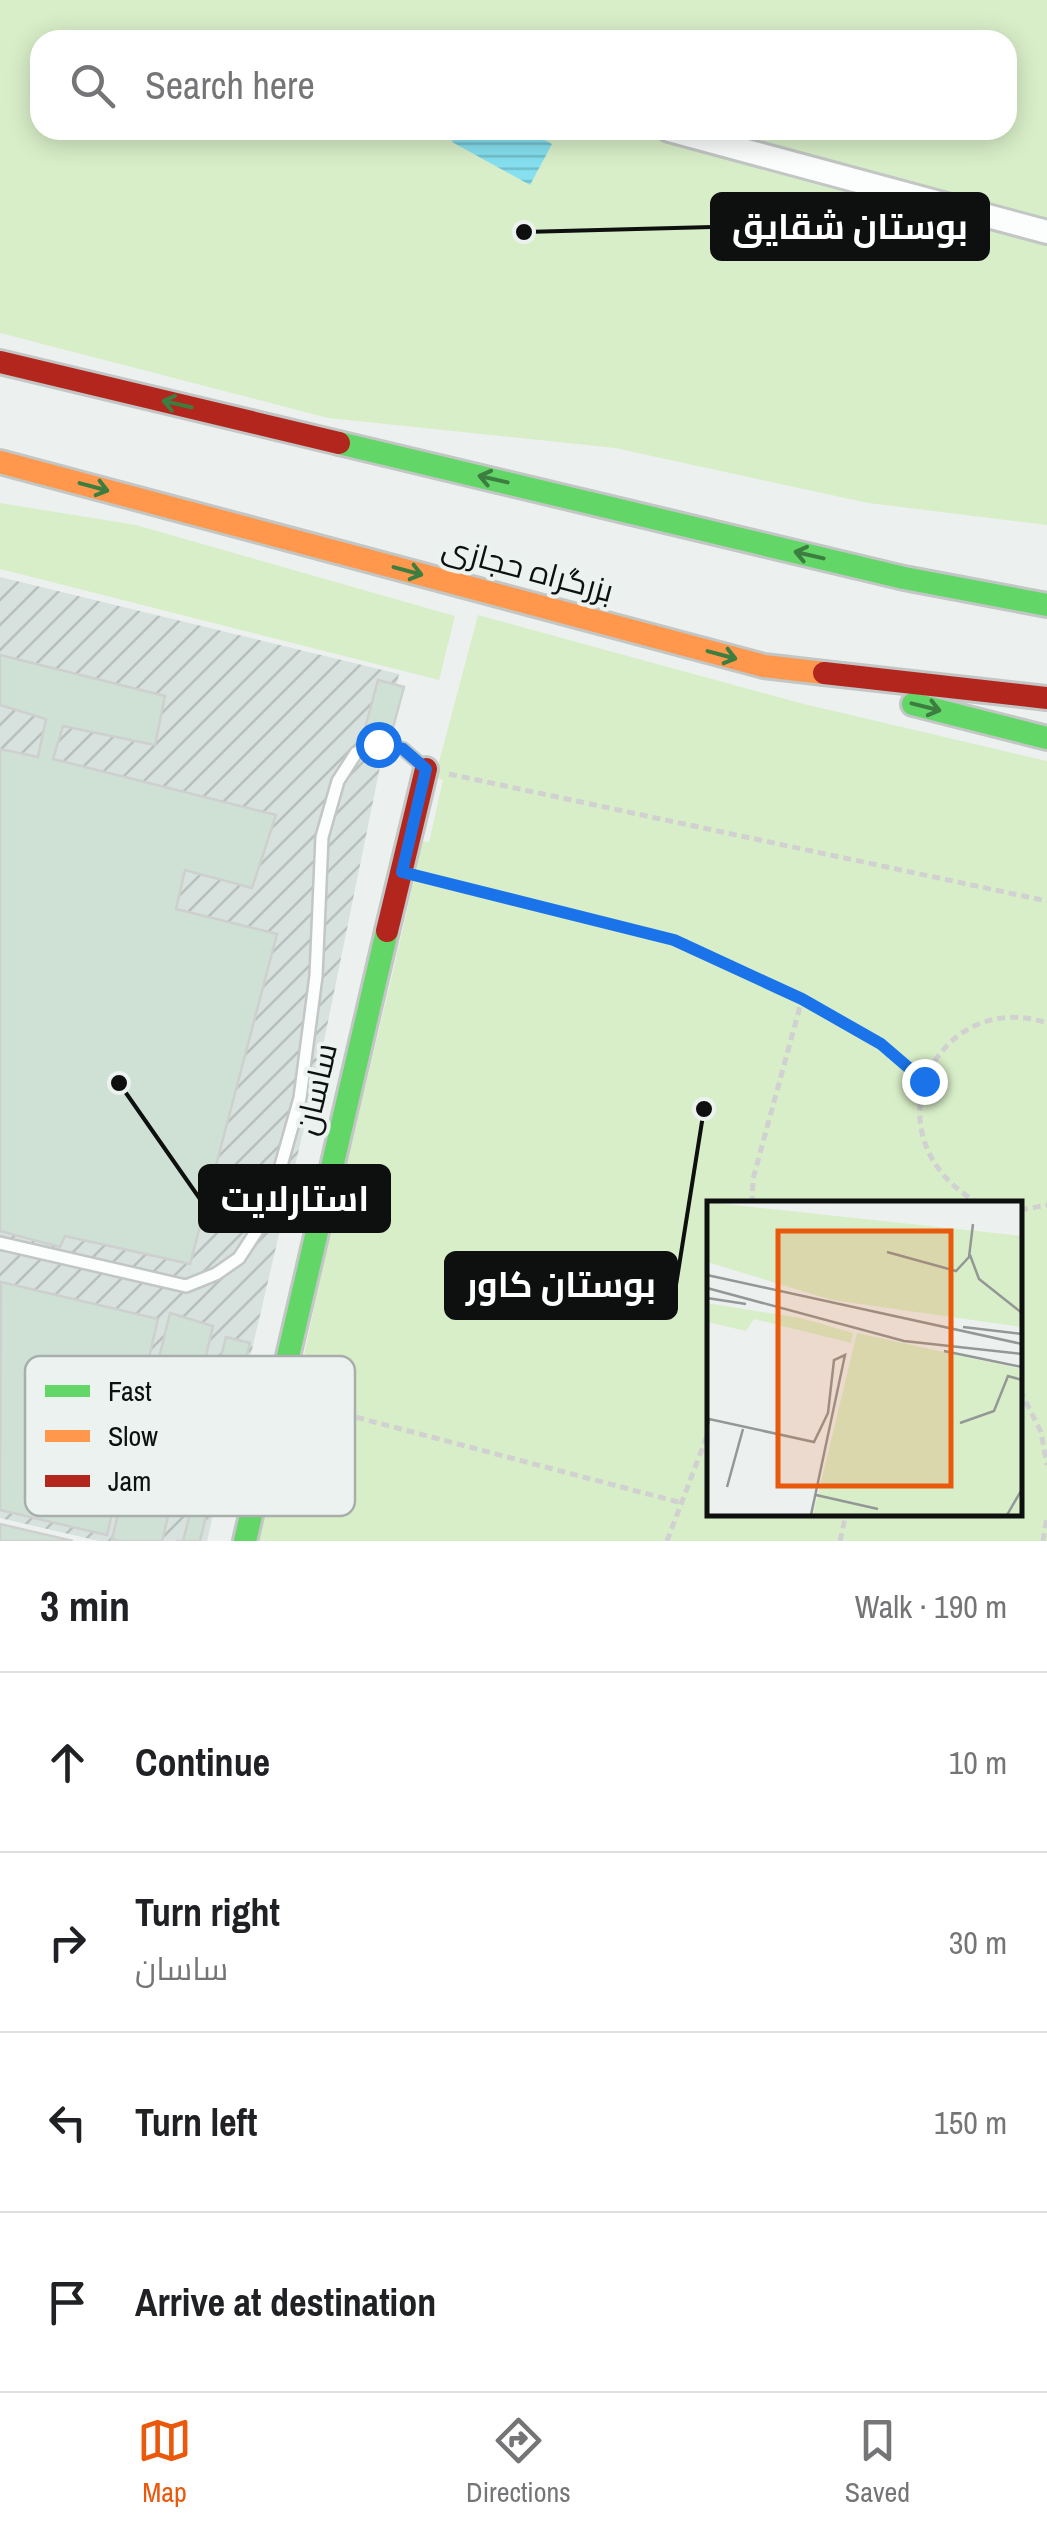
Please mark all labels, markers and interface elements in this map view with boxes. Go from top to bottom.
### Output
search box [30,30,1017,140]
icon: search [65,58,120,113]
text: Search here [145,60,315,111]
callout: بوستان شقایق [712,194,988,259]
text: بوستان شقایق [732,203,968,250]
one-way arrow [162,394,194,412]
one-way arrow [478,469,510,487]
one-way arrow [78,479,109,498]
street label: بزرگراه حجازی [438,525,619,612]
one-way arrow [794,545,826,563]
one-way arrow [392,562,423,581]
one-way arrow [706,646,737,665]
one-way arrow [910,699,941,718]
route start [356,722,402,768]
street label: ساسان [284,1039,347,1139]
route end [902,1059,948,1105]
callout: استارلایت [200,1166,389,1231]
text: استارلایت [221,1175,369,1222]
inset map [707,1201,1022,1516]
callout: بوستان کاور [446,1253,676,1318]
text: بوستان کاور [465,1261,656,1308]
legend [25,1356,355,1516]
text: Fast [108,1372,152,1410]
text: Slow [108,1417,158,1455]
text: Jam [108,1462,151,1500]
text: 3 min [40,1578,130,1634]
text: Walk · 190 m [855,1585,1007,1628]
icon: ahead [40,1735,95,1790]
text: Continue [135,1737,270,1788]
text: 10 m [949,1741,1007,1784]
text: Turn right [135,1887,280,1938]
icon: right [40,1915,95,1970]
text: 30 m [949,1921,1007,1964]
text: ساسان [135,1947,228,1990]
icon: left [40,2095,95,2150]
text: Turn left [135,2097,257,2148]
text: 150 m [934,2101,1007,2144]
icon: arrive [40,2275,95,2330]
text: Arrive at destination [135,2277,436,2328]
tab: Map [137,2413,192,2511]
tab: Directions [466,2413,571,2511]
tab: Saved [845,2413,910,2511]

